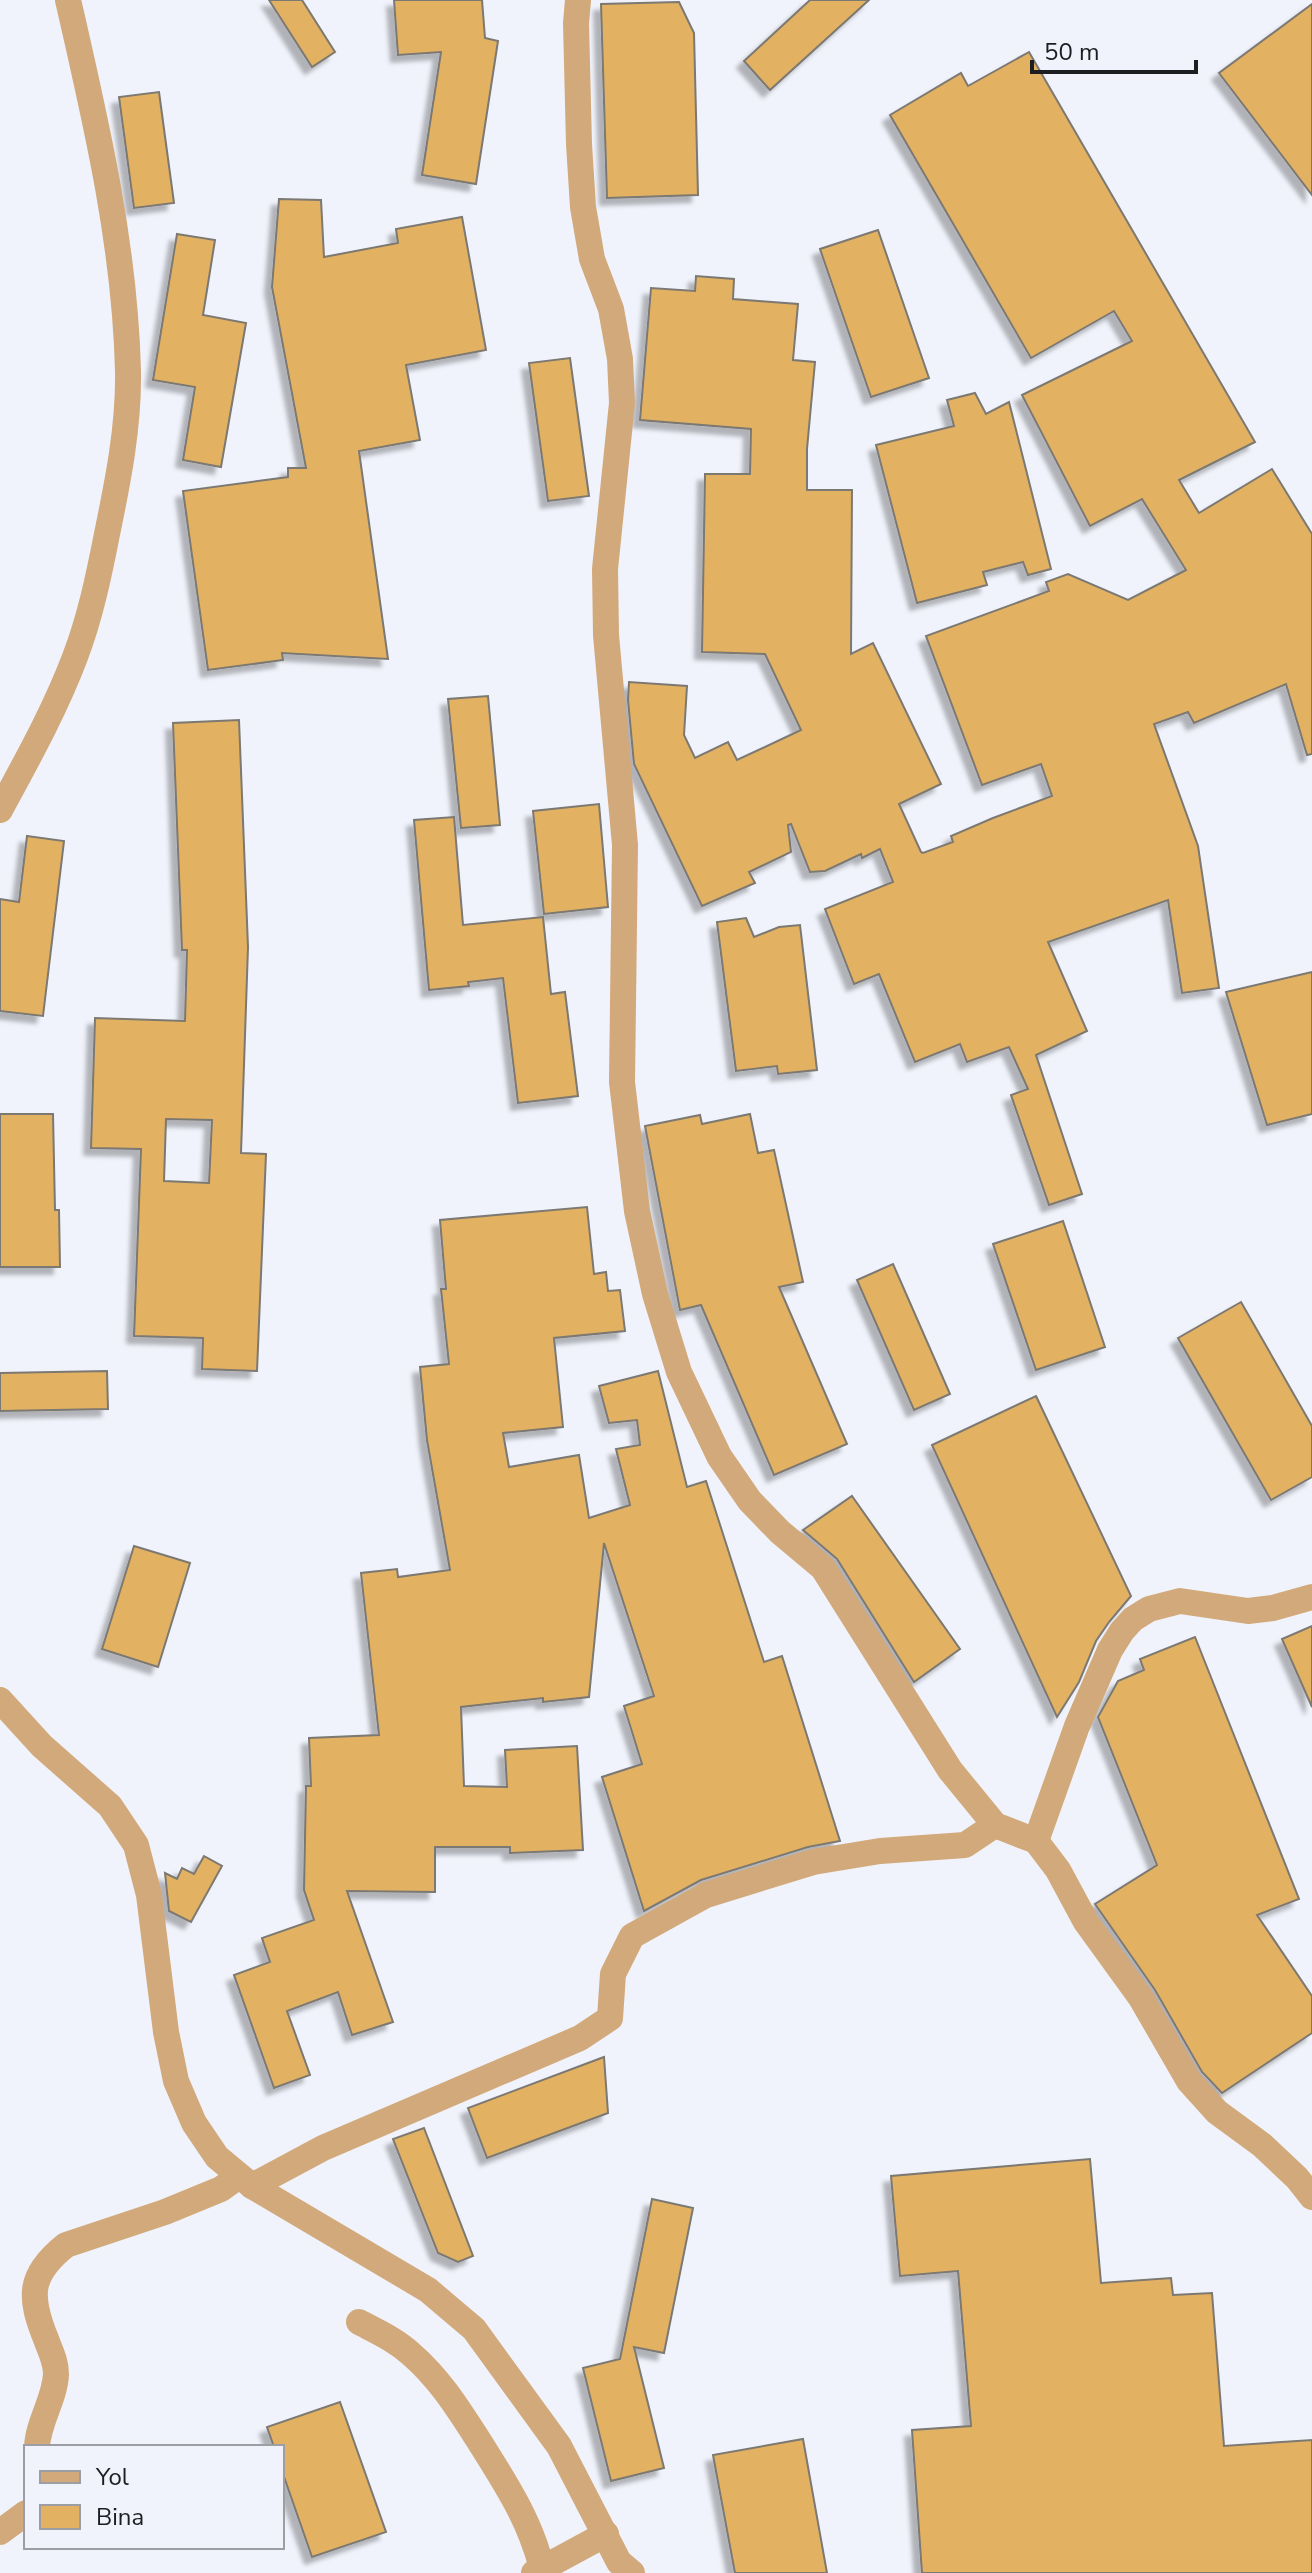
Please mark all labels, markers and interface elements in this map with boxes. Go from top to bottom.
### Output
scale bar [1032,24,1196,74]
text: 50 m [1044,36,1100,68]
legend [24,2445,284,2549]
text: Yol [95,2461,129,2493]
text: Bina [96,2501,144,2533]

